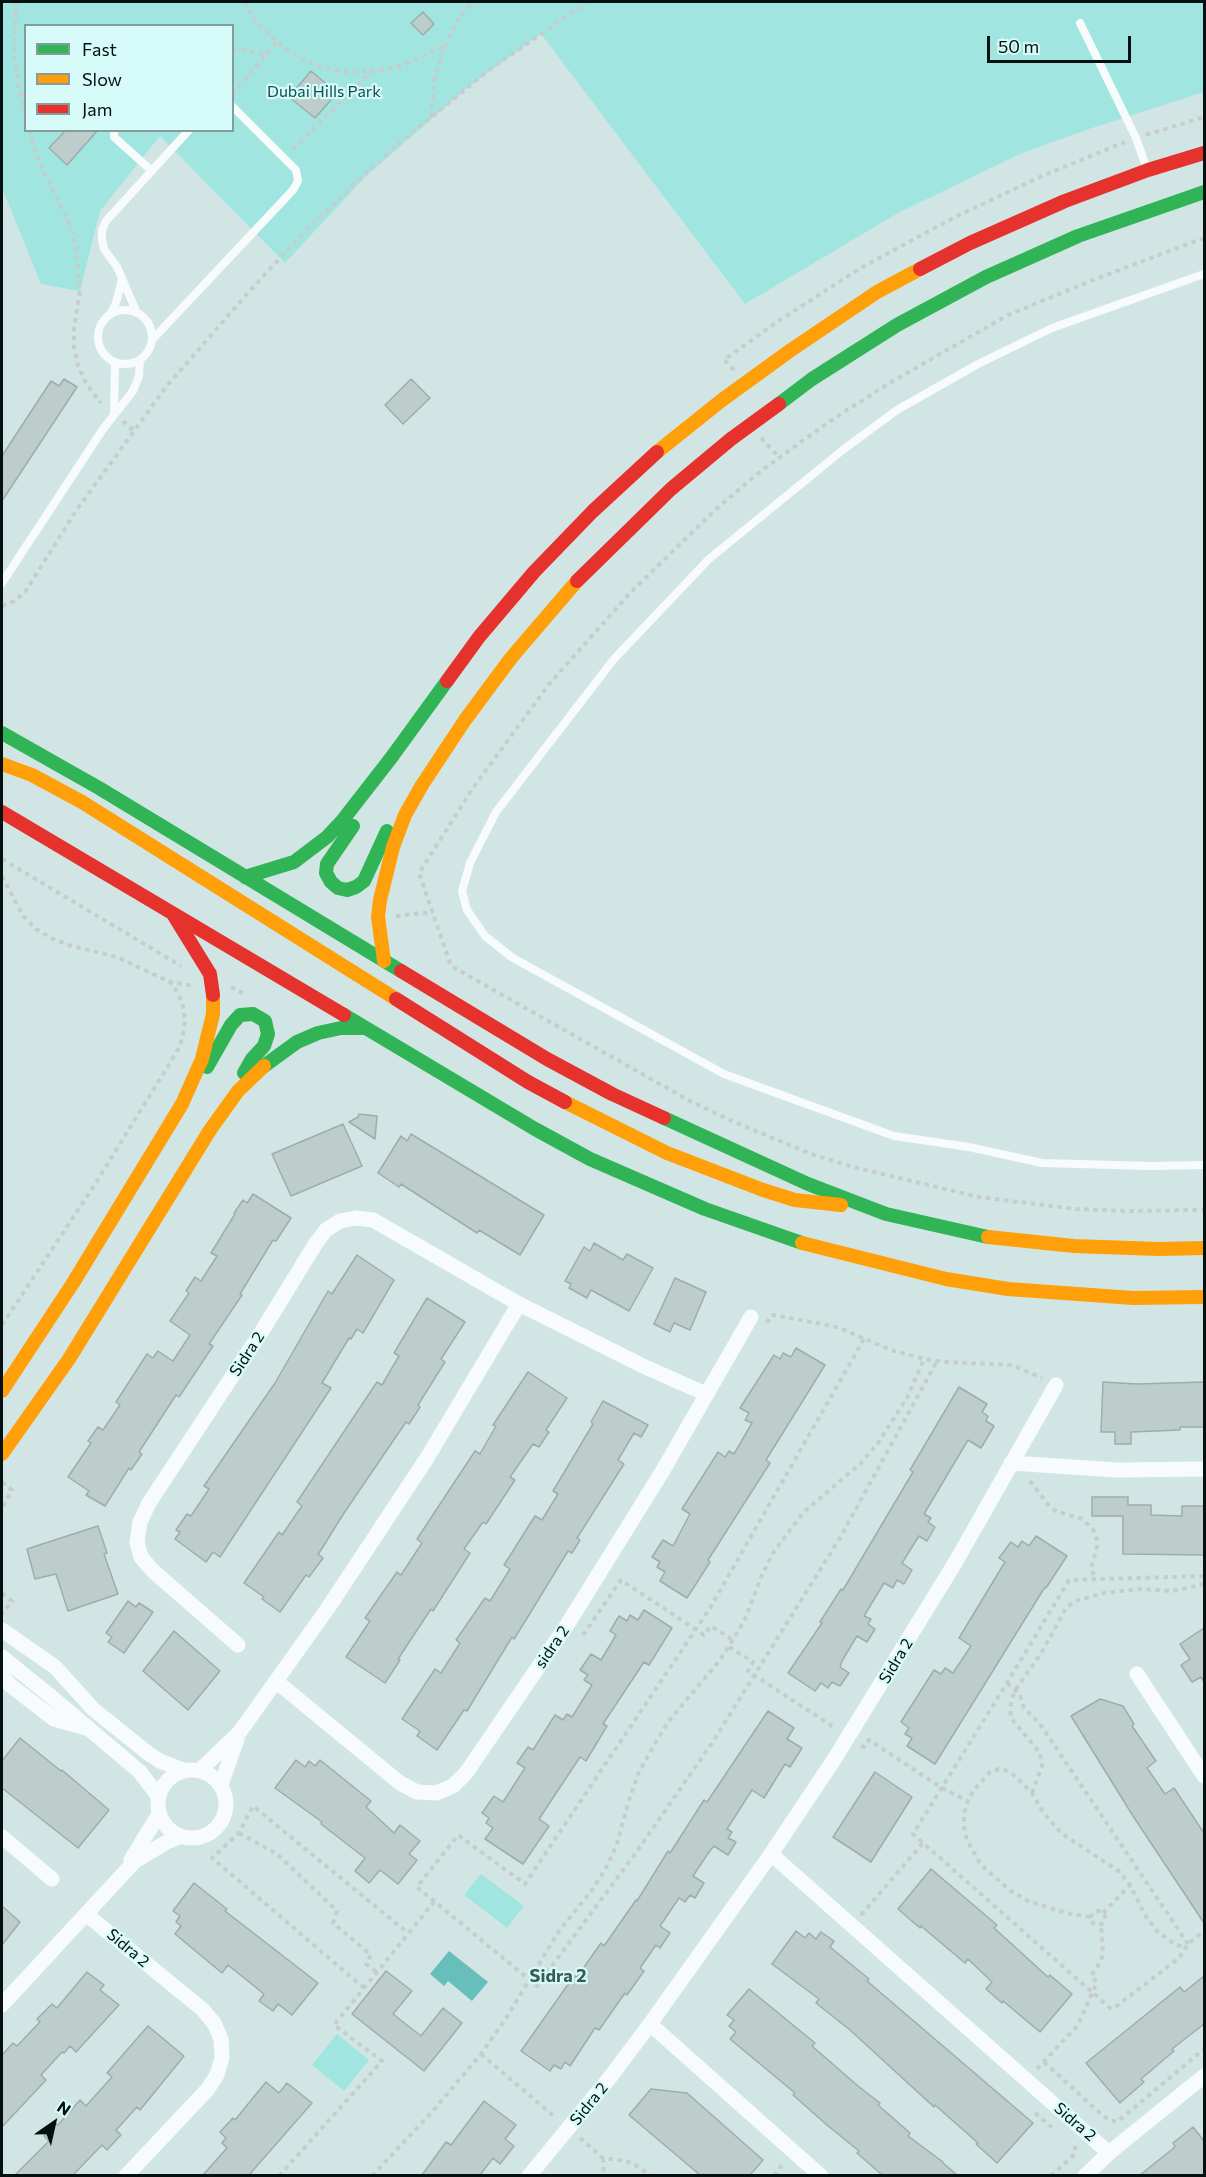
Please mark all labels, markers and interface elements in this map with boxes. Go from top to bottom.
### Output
legend [24,24,234,132]
scale bar [990,24,1134,62]
text: 50 m [998,35,1039,57]
text: Fast [82,38,117,60]
text: Slow [82,68,122,90]
park label: Dubai Hills Park [267,82,381,102]
text: Jam [82,98,112,120]
street label: Sidra 2 [226,1328,268,1380]
street label: sidra 2 [531,1622,573,1672]
street label: Sidra 2 [875,1635,917,1687]
street label: Sidra 2 [103,1925,153,1971]
district label: Sidra 2 [530,1965,586,1987]
street label: Sidra 2 [566,2079,612,2129]
north arrow [24,2093,84,2153]
text: N [54,2096,75,2119]
street label: Sidra 2 [1050,2099,1100,2145]

